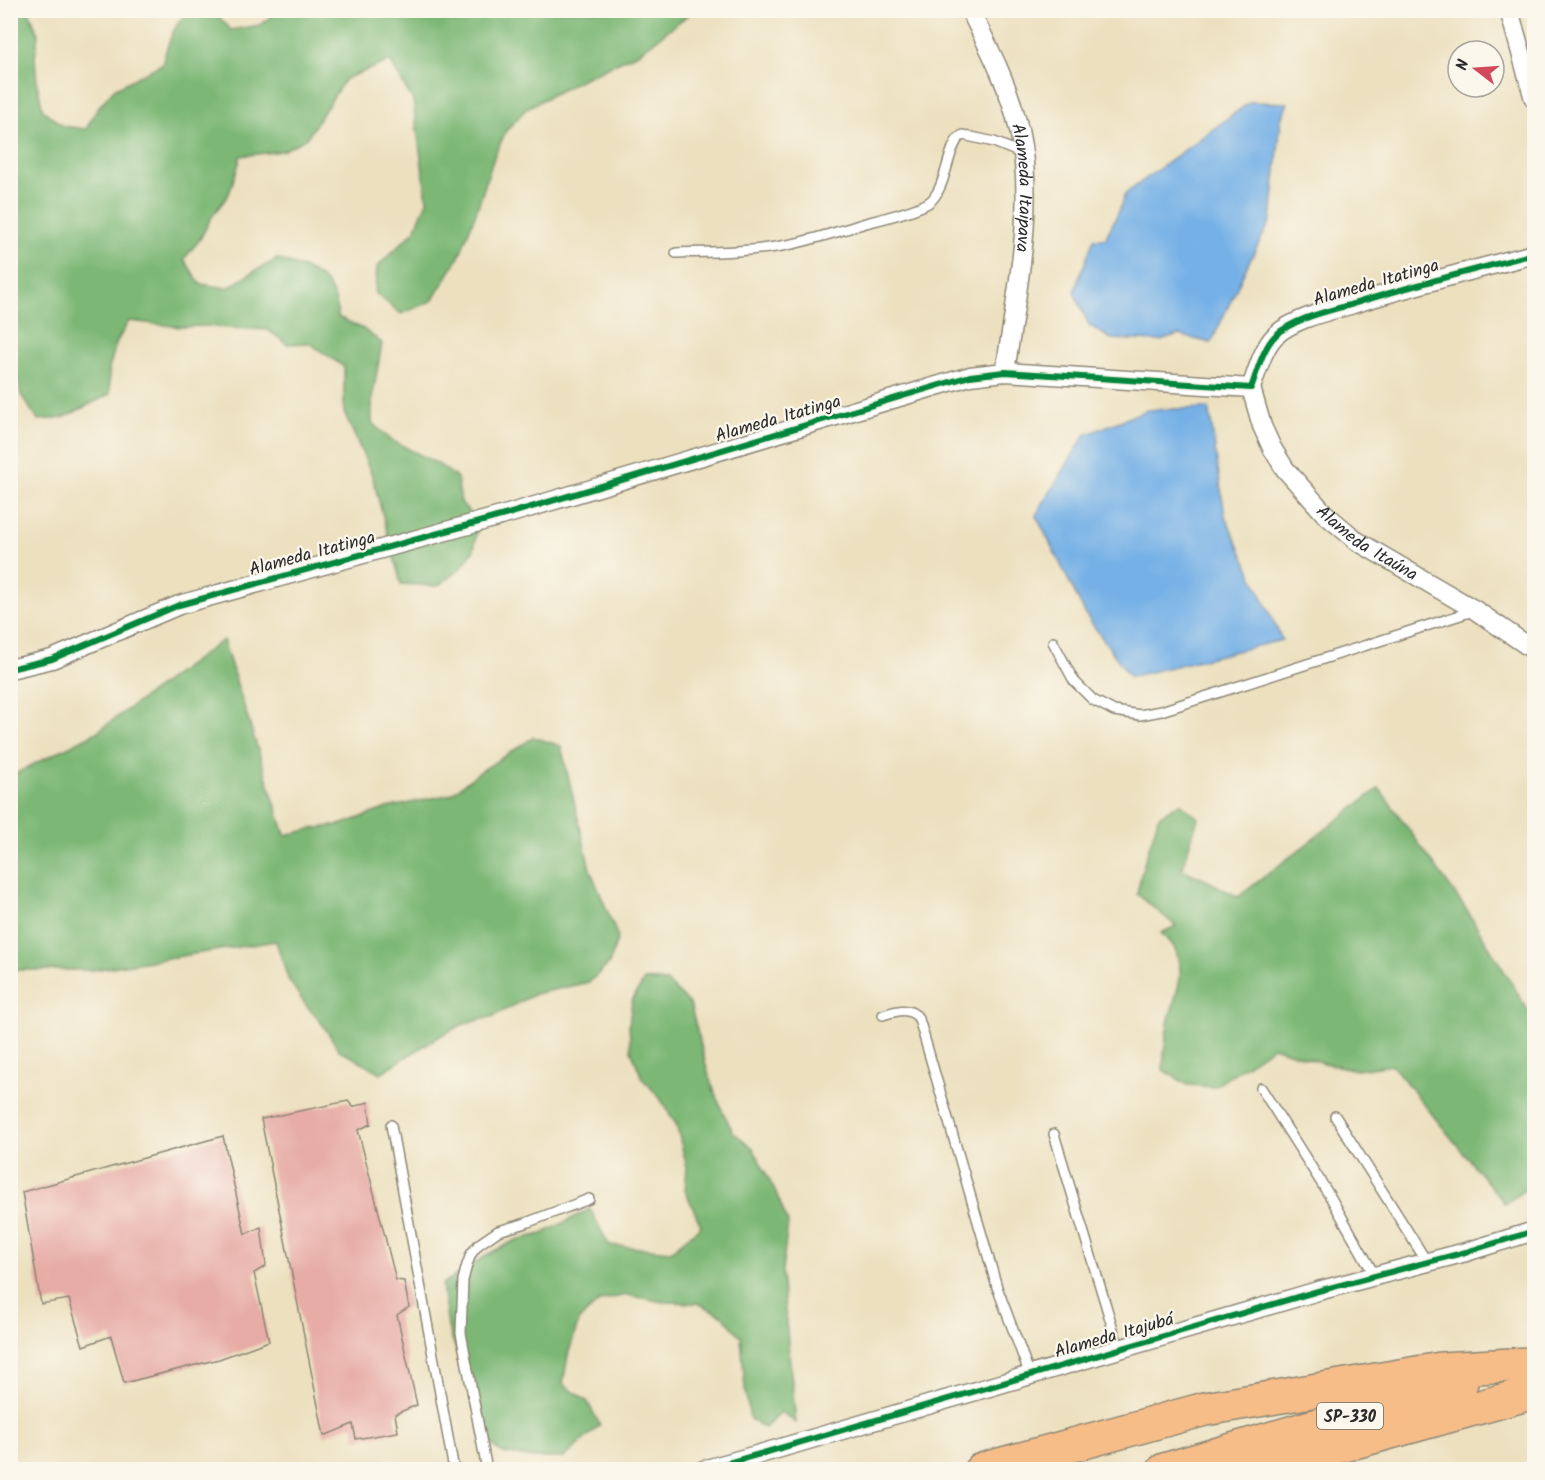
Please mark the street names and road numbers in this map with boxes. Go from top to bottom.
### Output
street label: Alameda Itaipava [1002,121,1039,253]
street label: Alameda Itatinga [1310,252,1443,315]
street label: Alameda Itatinga [712,388,845,451]
street label: Alameda Itaúna [1308,499,1423,590]
street label: Alameda Itatinga [246,524,379,585]
street label: Alameda Itajubá [1051,1305,1179,1367]
road number: SP-330 [1317,1403,1383,1429]

